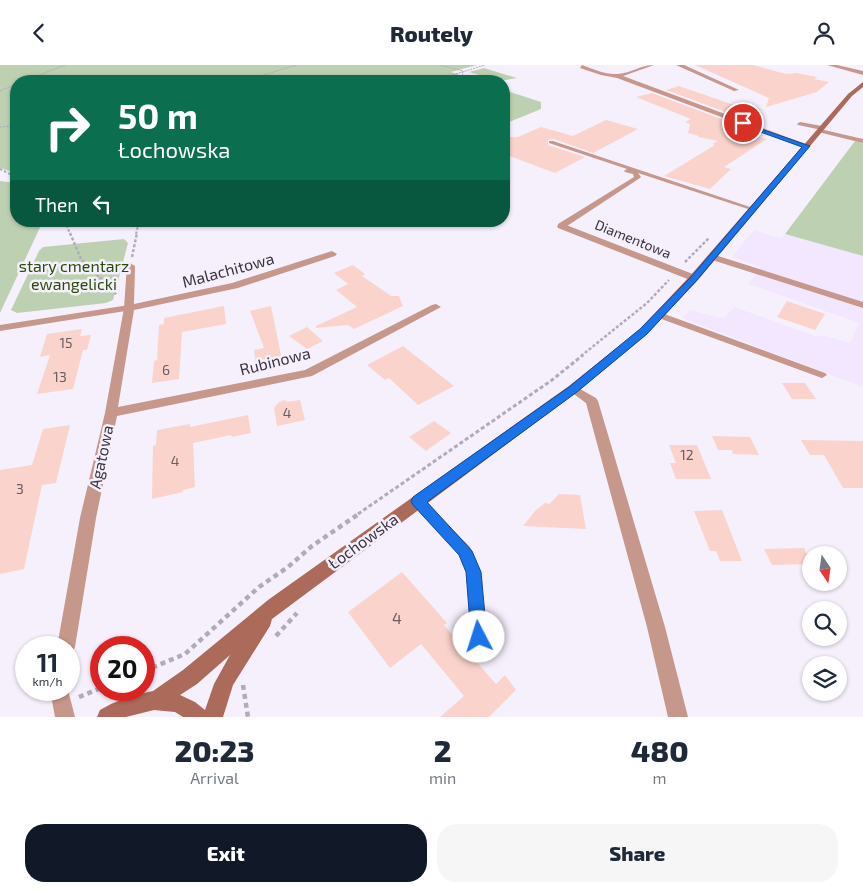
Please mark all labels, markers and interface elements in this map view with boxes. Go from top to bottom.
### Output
icon: back [25,19,53,47]
icon: person [810,19,838,47]
text: Routely [390,20,473,46]
text: 50 m [118,94,198,136]
icon: right [35,95,100,160]
pin [722,102,764,144]
icon: arrive [729,109,757,137]
text: Łochowska [118,136,230,162]
icon: left [88,190,116,218]
text: Then [35,193,78,216]
street label: Diamentowa [593,216,674,262]
street label: Malachitowa [180,248,276,291]
park label: stary cmentarz ewangelicki [19,256,129,293]
house number: 15 [59,334,73,351]
street label: Rubinowa [237,343,312,378]
house number: 6 [162,361,170,378]
house number: 13 [53,368,67,385]
house number: 4 [283,404,291,421]
street label: Agatowa [84,423,117,490]
house number: 12 [680,446,694,463]
house number: 4 [171,452,179,469]
house number: 3 [16,480,24,497]
street label: Łochowska [324,509,401,572]
north arrow [802,546,848,591]
map controls [802,546,847,701]
button: search [802,601,847,646]
house number: 4 [392,608,402,627]
position arrow [452,610,504,662]
speed limit sign: 20 [90,636,155,701]
text: 11 [37,647,58,677]
button: layers [802,656,847,701]
text: km/h [33,674,62,688]
text: 20:23 [174,732,255,768]
text: 2 [434,732,451,768]
text: 480 [631,732,689,768]
text: Arrival [190,768,239,787]
text: min [429,768,456,787]
text: m [653,768,667,787]
button: Exit [25,824,427,882]
button: Share [437,824,838,882]

